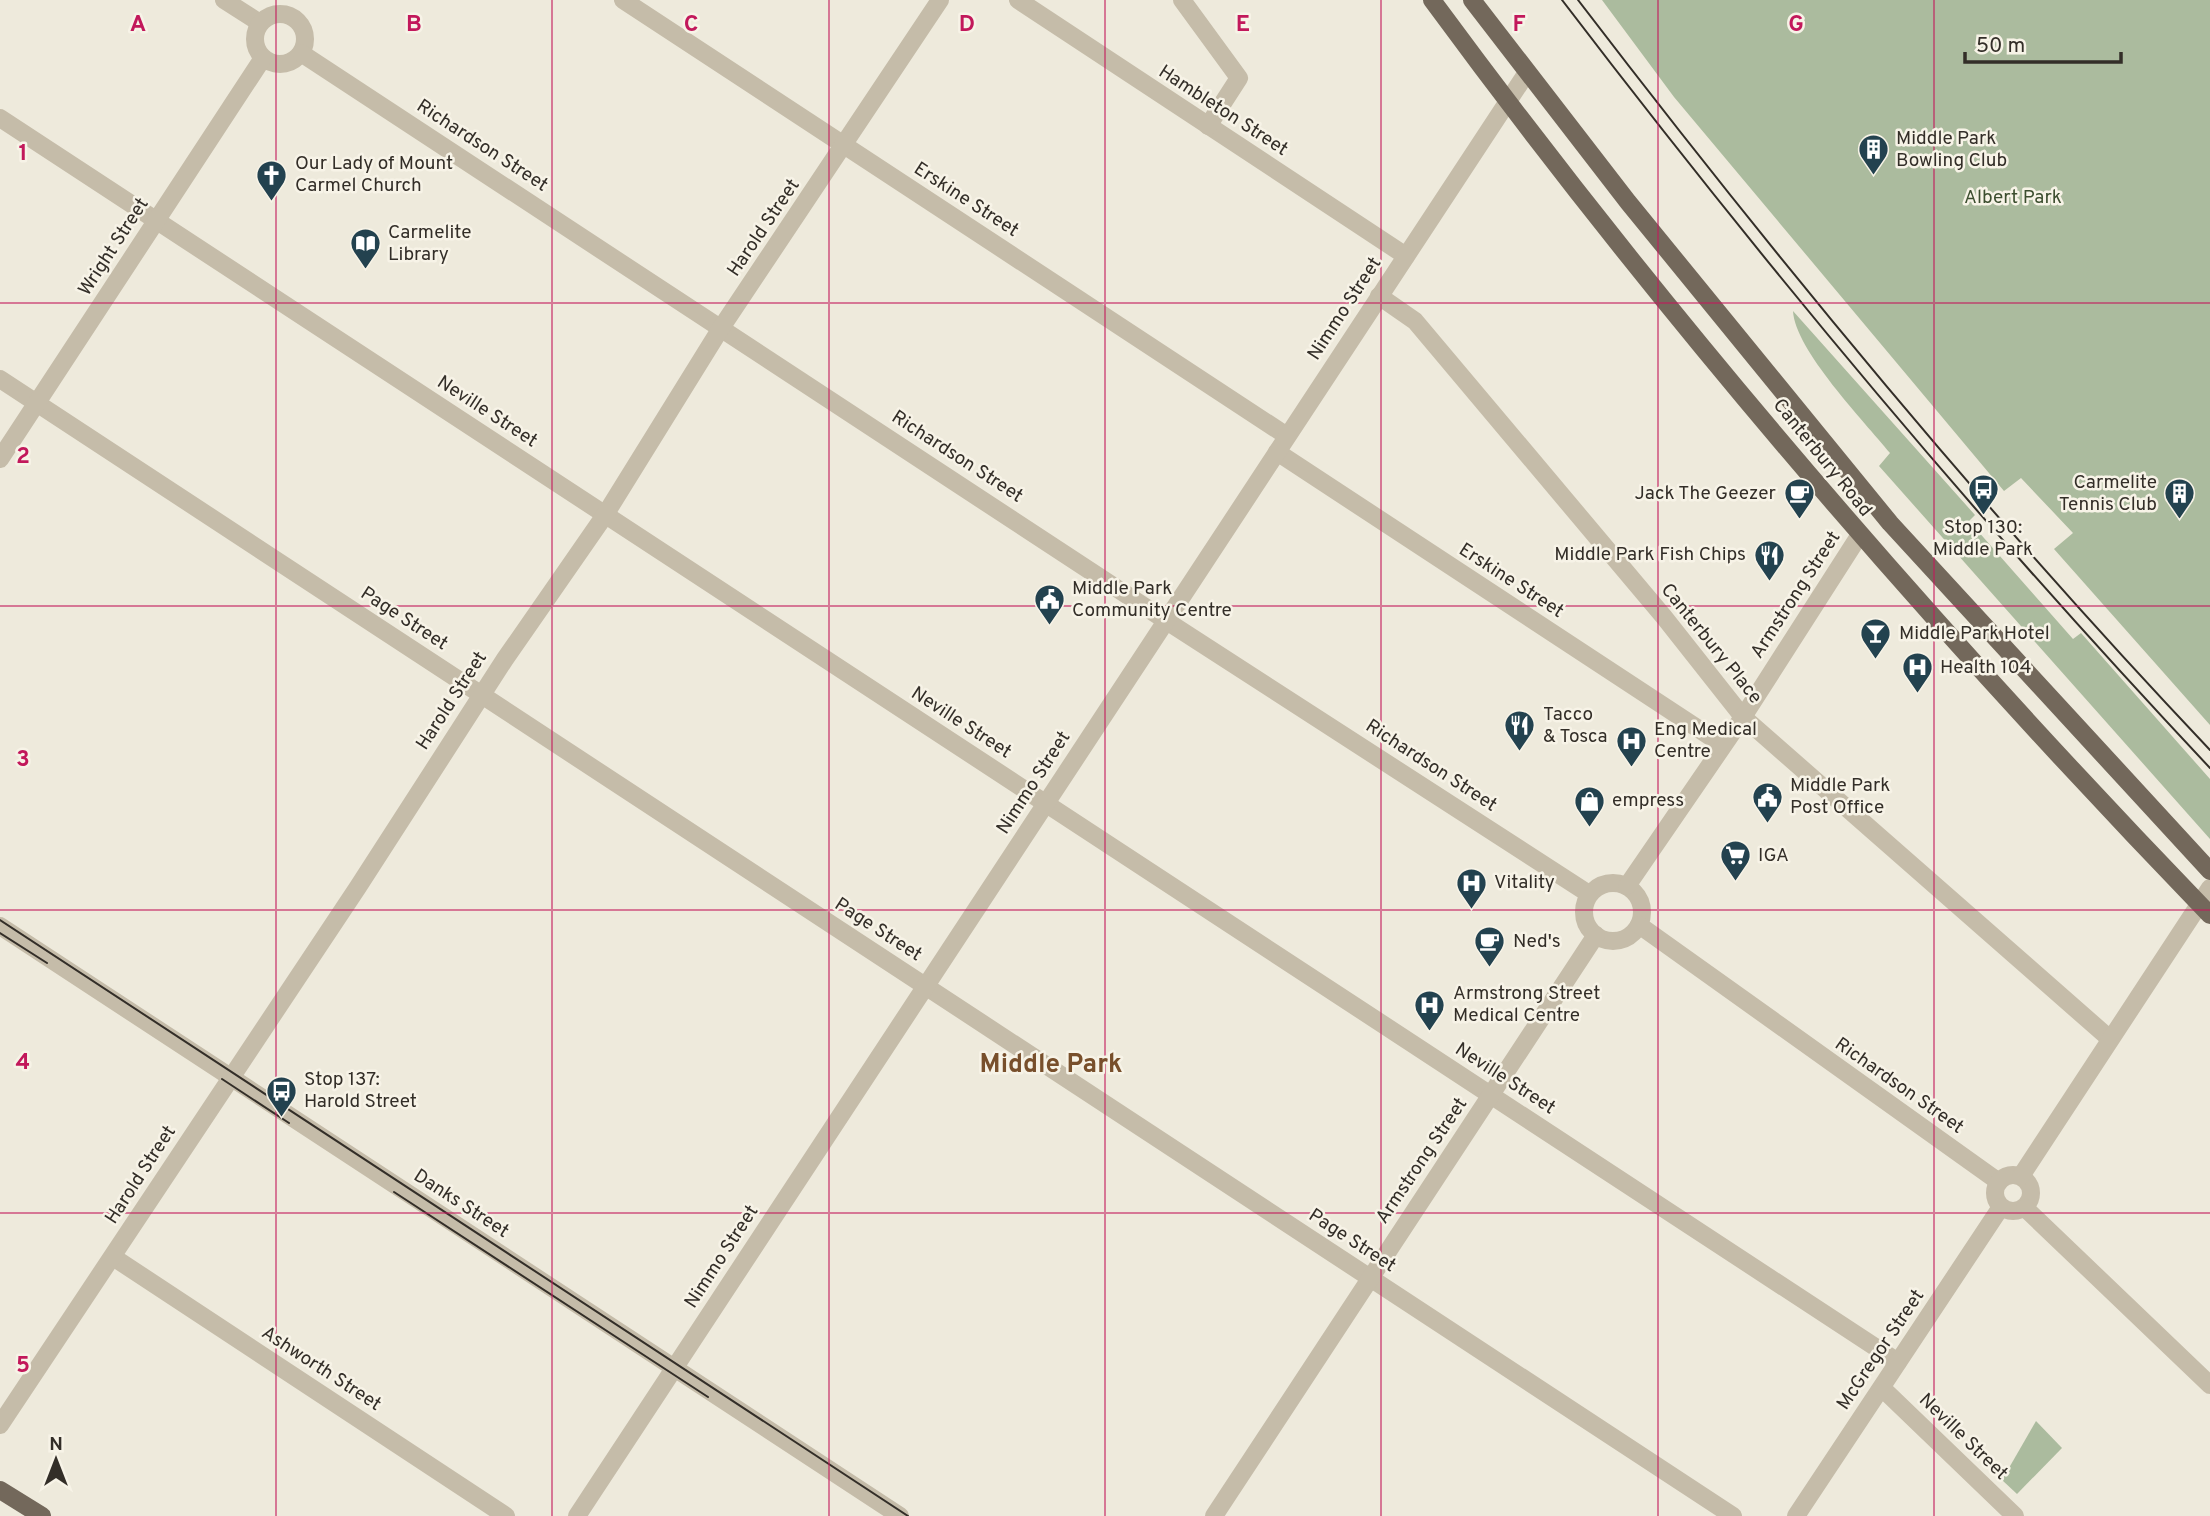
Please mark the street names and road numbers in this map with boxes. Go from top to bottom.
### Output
street label: Hambleton Street [1154,60,1292,162]
street label: Richardson Street [412,94,552,198]
street label: Erskine Street [909,157,1023,243]
street label: Harold Street [722,174,806,282]
street label: Wright Street [73,193,155,301]
street label: Nimmo Street [1303,253,1387,365]
street label: Neville Street [432,371,542,453]
street label: Canterbury Road [1767,394,1877,522]
street label: Richardson Street [887,405,1027,509]
street label: Armstrong Street [1746,527,1846,663]
street label: Erskine Street [1454,538,1568,624]
street label: Canterbury Place [1655,579,1767,709]
street label: Page Street [356,582,452,656]
street label: Harold Street [411,647,493,755]
street label: Neville Street [906,682,1016,764]
street label: Richardson Street [1361,714,1501,818]
street label: Nimmo Street [992,727,1076,839]
street label: Page Street [830,893,926,967]
street label: Richardson Street [1830,1032,1968,1140]
street label: Neville Street [1450,1038,1560,1120]
street label: Armstrong Street [1371,1093,1473,1229]
street label: Harold Street [100,1121,182,1229]
street label: Danks Street [409,1164,513,1244]
street label: Nimmo Street [680,1201,764,1313]
street label: Page Street [1304,1204,1400,1278]
street label: McGregor Street [1832,1285,1930,1415]
street label: Ashworth Street [257,1321,385,1417]
street label: Neville Street [1913,1388,2013,1486]

